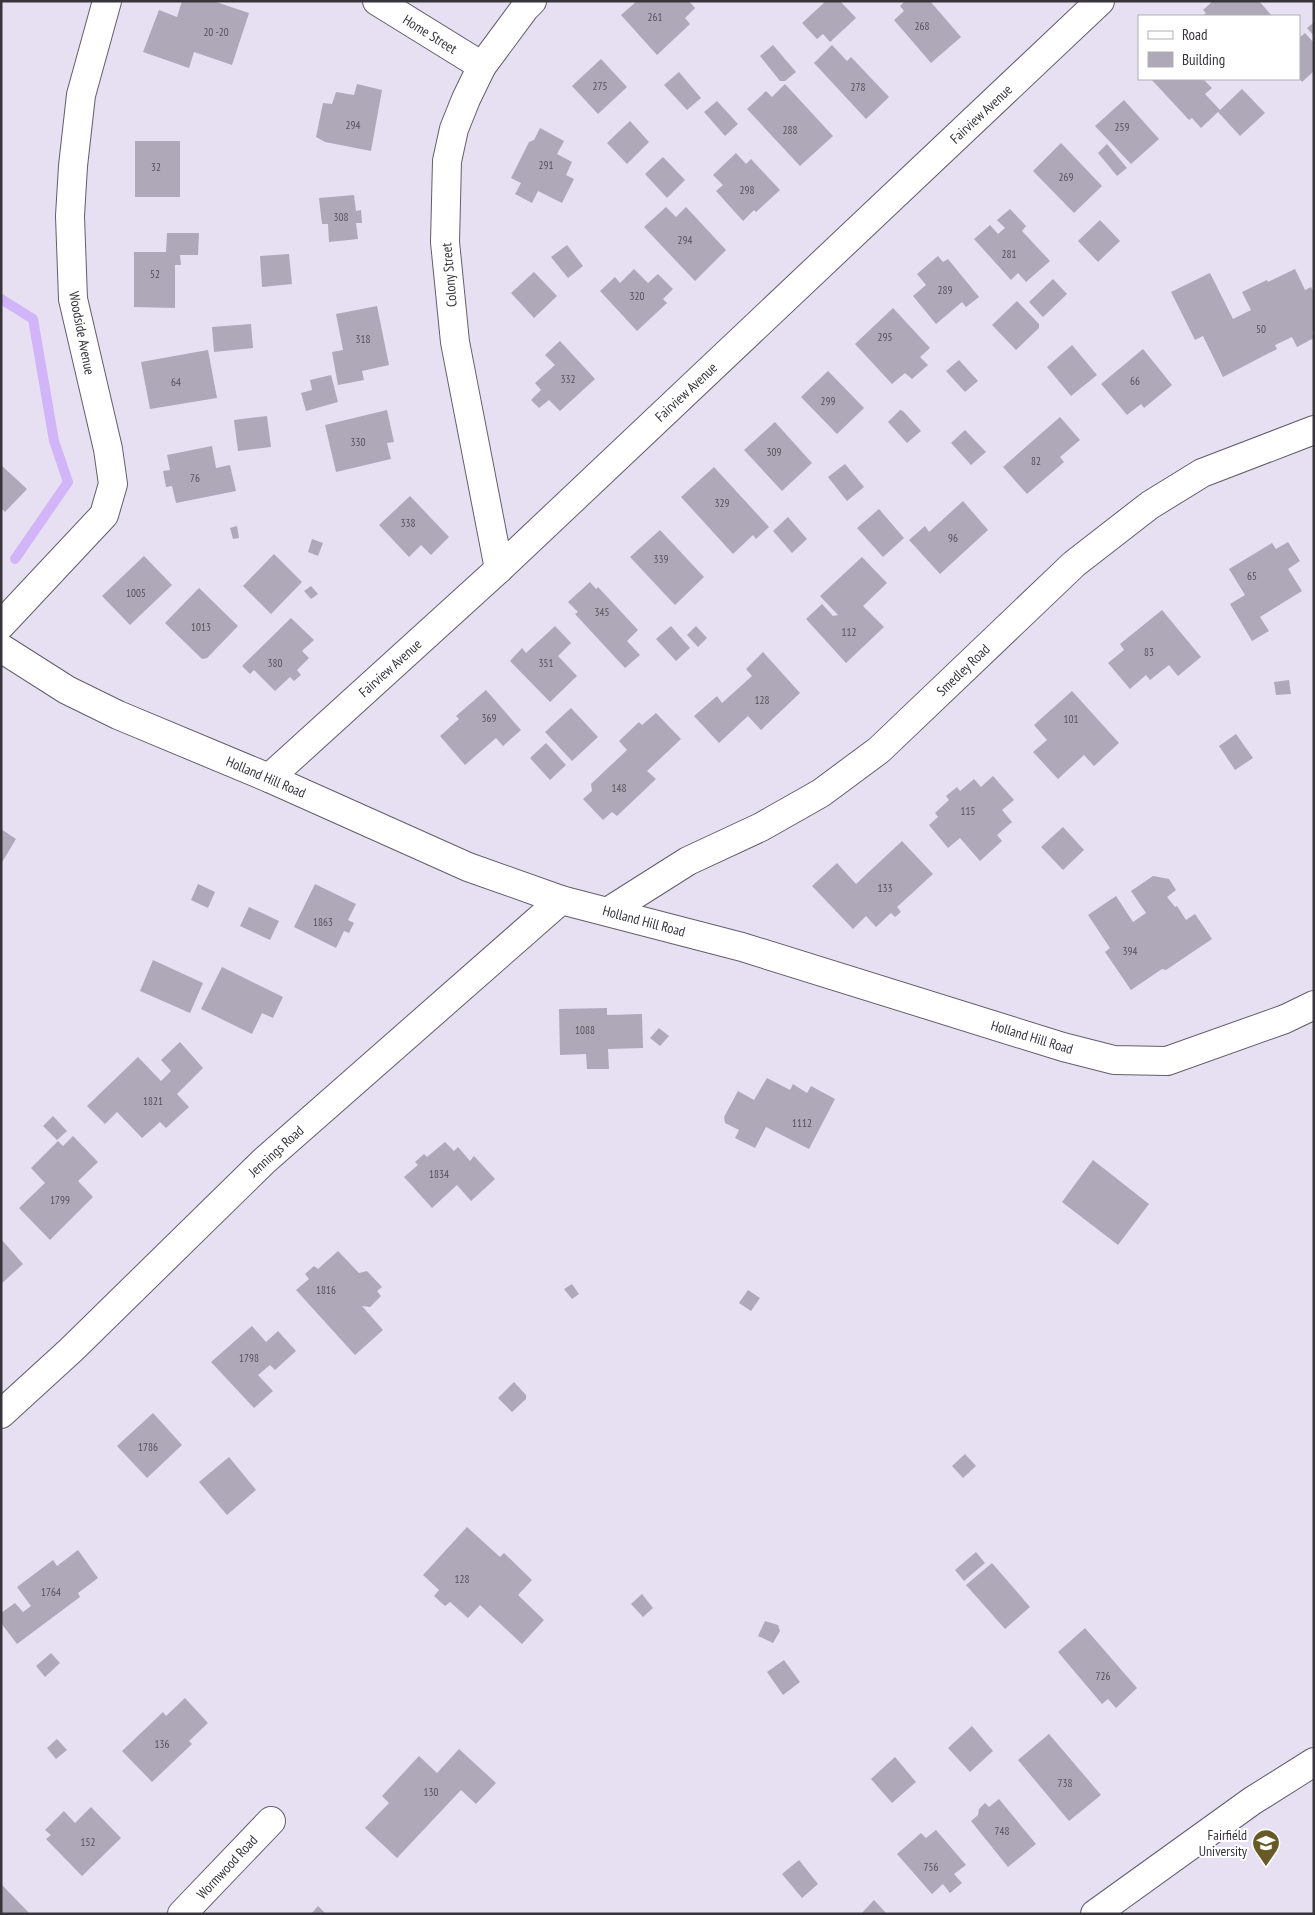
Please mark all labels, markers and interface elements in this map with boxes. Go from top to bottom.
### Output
street label: Home Street [400,10,461,58]
house number: 261 [648,10,662,24]
legend [1138,15,1300,80]
house number: 268 [915,19,929,33]
house number: 20 -20 [203,25,229,39]
text: Road [1182,25,1208,44]
text: Building [1182,50,1225,69]
house number: 275 [593,79,607,93]
house number: 278 [851,80,865,94]
street label: Fairview Avenue [946,81,1016,147]
house number: 294 [346,118,360,132]
house number: 259 [1115,120,1129,134]
house number: 288 [783,123,797,137]
house number: 291 [539,158,553,172]
house number: 32 [151,160,161,174]
house number: 269 [1059,170,1073,184]
house number: 298 [740,183,754,197]
house number: 308 [334,210,348,224]
house number: 294 [678,233,692,247]
street label: Colony Street [437,242,461,308]
house number: 281 [1002,247,1016,261]
house number: 52 [150,267,160,281]
house number: 289 [938,283,952,297]
house number: 320 [630,289,644,303]
street label: Woodside Avenue [65,290,99,376]
house number: 50 [1256,322,1266,336]
house number: 295 [878,330,892,344]
house number: 318 [356,332,370,346]
street label: Fairview Avenue [651,359,721,425]
house number: 332 [561,372,575,386]
house number: 66 [1130,374,1140,388]
house number: 64 [171,375,181,389]
house number: 299 [821,394,835,408]
house number: 330 [351,435,365,449]
house number: 309 [767,445,781,459]
house number: 82 [1031,454,1041,468]
house number: 76 [190,471,200,485]
house number: 329 [715,496,729,510]
house number: 338 [401,516,415,530]
house number: 96 [948,531,958,545]
house number: 339 [654,552,668,566]
house number: 65 [1247,569,1257,583]
house number: 1005 [126,586,146,600]
house number: 345 [595,605,609,619]
house number: 1013 [191,620,211,634]
house number: 112 [842,625,856,639]
street label: Fairview Avenue [355,635,425,701]
street label: Smedley Road [932,640,994,700]
house number: 83 [1144,645,1154,659]
house number: 380 [268,656,282,670]
house number: 351 [539,656,553,670]
house number: 128 [755,693,769,707]
house number: 369 [482,711,496,725]
house number: 101 [1064,712,1078,726]
street label: Holland Hill Road [223,752,309,802]
house number: 148 [612,781,626,795]
house number: 115 [961,804,975,818]
house number: 133 [878,881,892,895]
street label: Holland Hill Road [601,901,687,941]
house number: 1863 [313,915,333,929]
house number: 394 [1123,944,1137,958]
street label: Holland Hill Road [989,1016,1075,1058]
house number: 1088 [575,1023,595,1037]
house number: 1821 [143,1094,163,1108]
house number: 1112 [792,1116,812,1130]
street label: Jennings Road [244,1121,307,1181]
house number: 1834 [429,1167,449,1181]
house number: 1799 [50,1193,70,1207]
house number: 1816 [316,1283,336,1297]
house number: 1798 [239,1351,259,1365]
house number: 1786 [138,1440,158,1454]
house number: 128 [455,1572,469,1586]
house number: 1764 [41,1585,61,1599]
house number: 726 [1096,1669,1110,1683]
house number: 136 [155,1737,169,1751]
house number: 738 [1058,1776,1072,1790]
house number: 130 [424,1785,438,1799]
house number: 748 [995,1824,1009,1838]
place label: Fairfield University [1199,1826,1248,1860]
school or university icon: Fairfield University [1251,1828,1281,1867]
street label: Wormwood Road [193,1831,261,1903]
house number: 152 [81,1835,95,1849]
house number: 756 [924,1860,938,1874]

